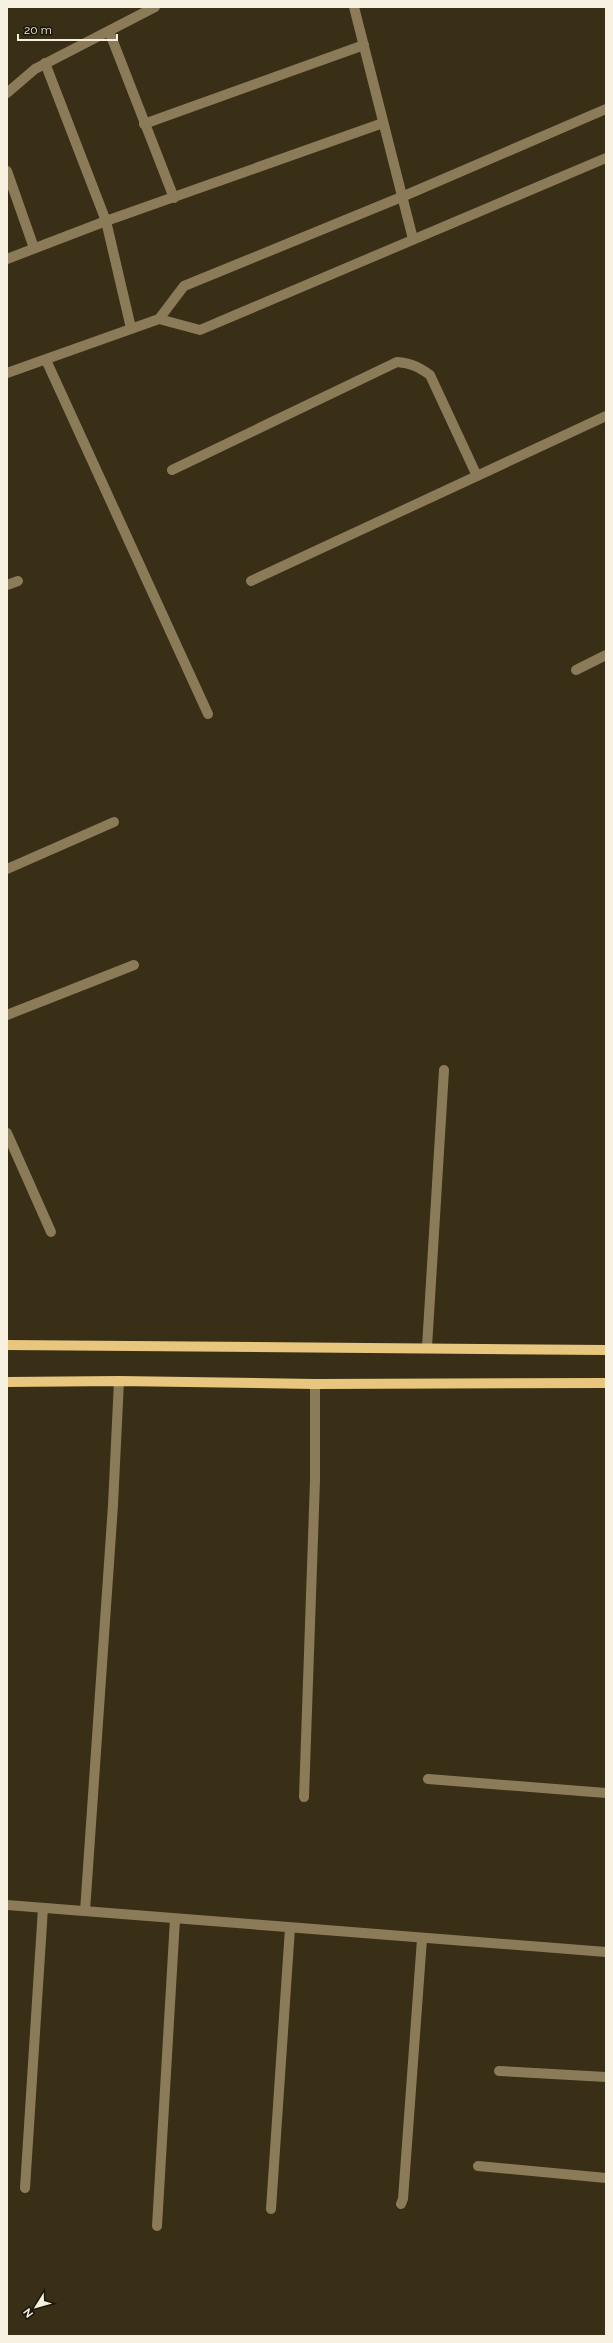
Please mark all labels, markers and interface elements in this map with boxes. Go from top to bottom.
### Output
scale bar [18,16,117,42]
text: 20 m [24,23,52,37]
north arrow [16,2287,56,2327]
text: N [21,2305,36,2320]

